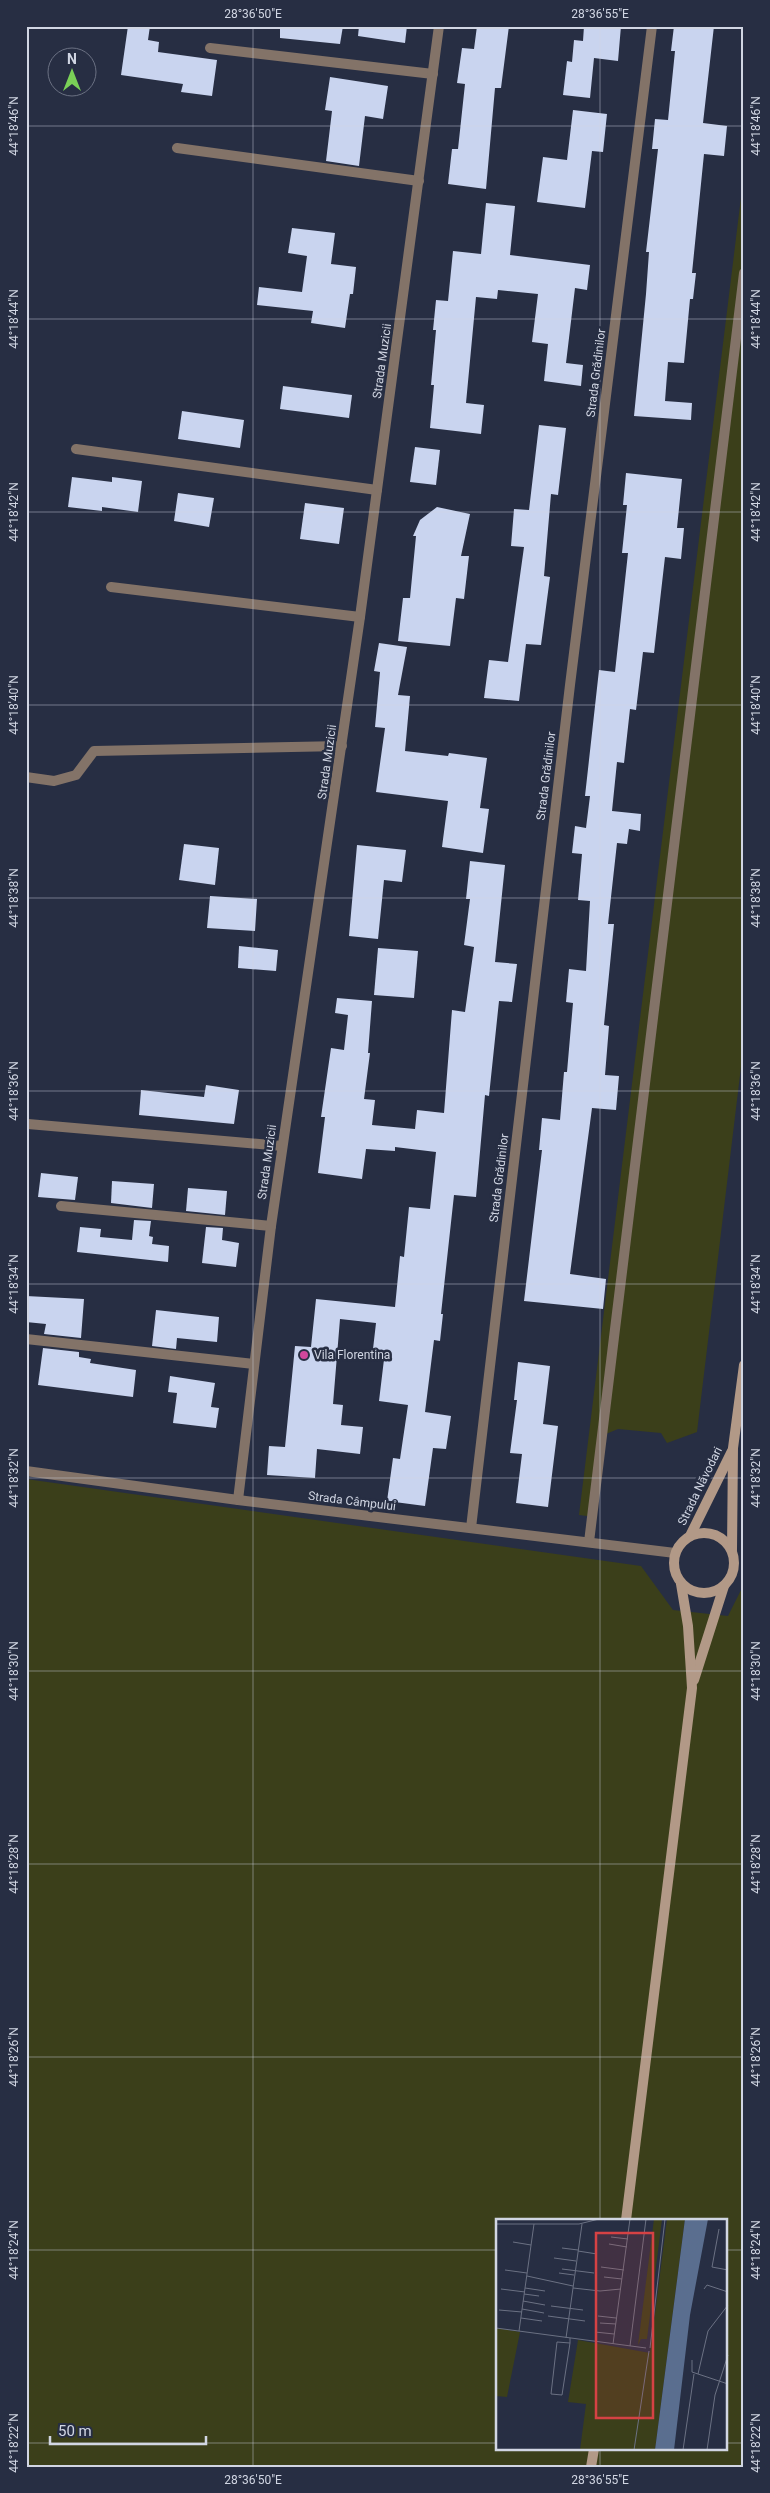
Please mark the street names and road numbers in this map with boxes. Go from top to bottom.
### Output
street label: Strada Muzicii [370,322,394,399]
street label: Strada Grădinilor [584,328,608,418]
street label: Strada Muzicii [315,723,339,800]
street label: Strada Grădinilor [534,731,558,821]
street label: Strada Muzicii [255,1123,279,1200]
street label: Strada Grădinilor [487,1133,511,1223]
street label: Strada Năvodari [675,1444,725,1528]
street label: Strada Câmpului [307,1489,397,1513]

